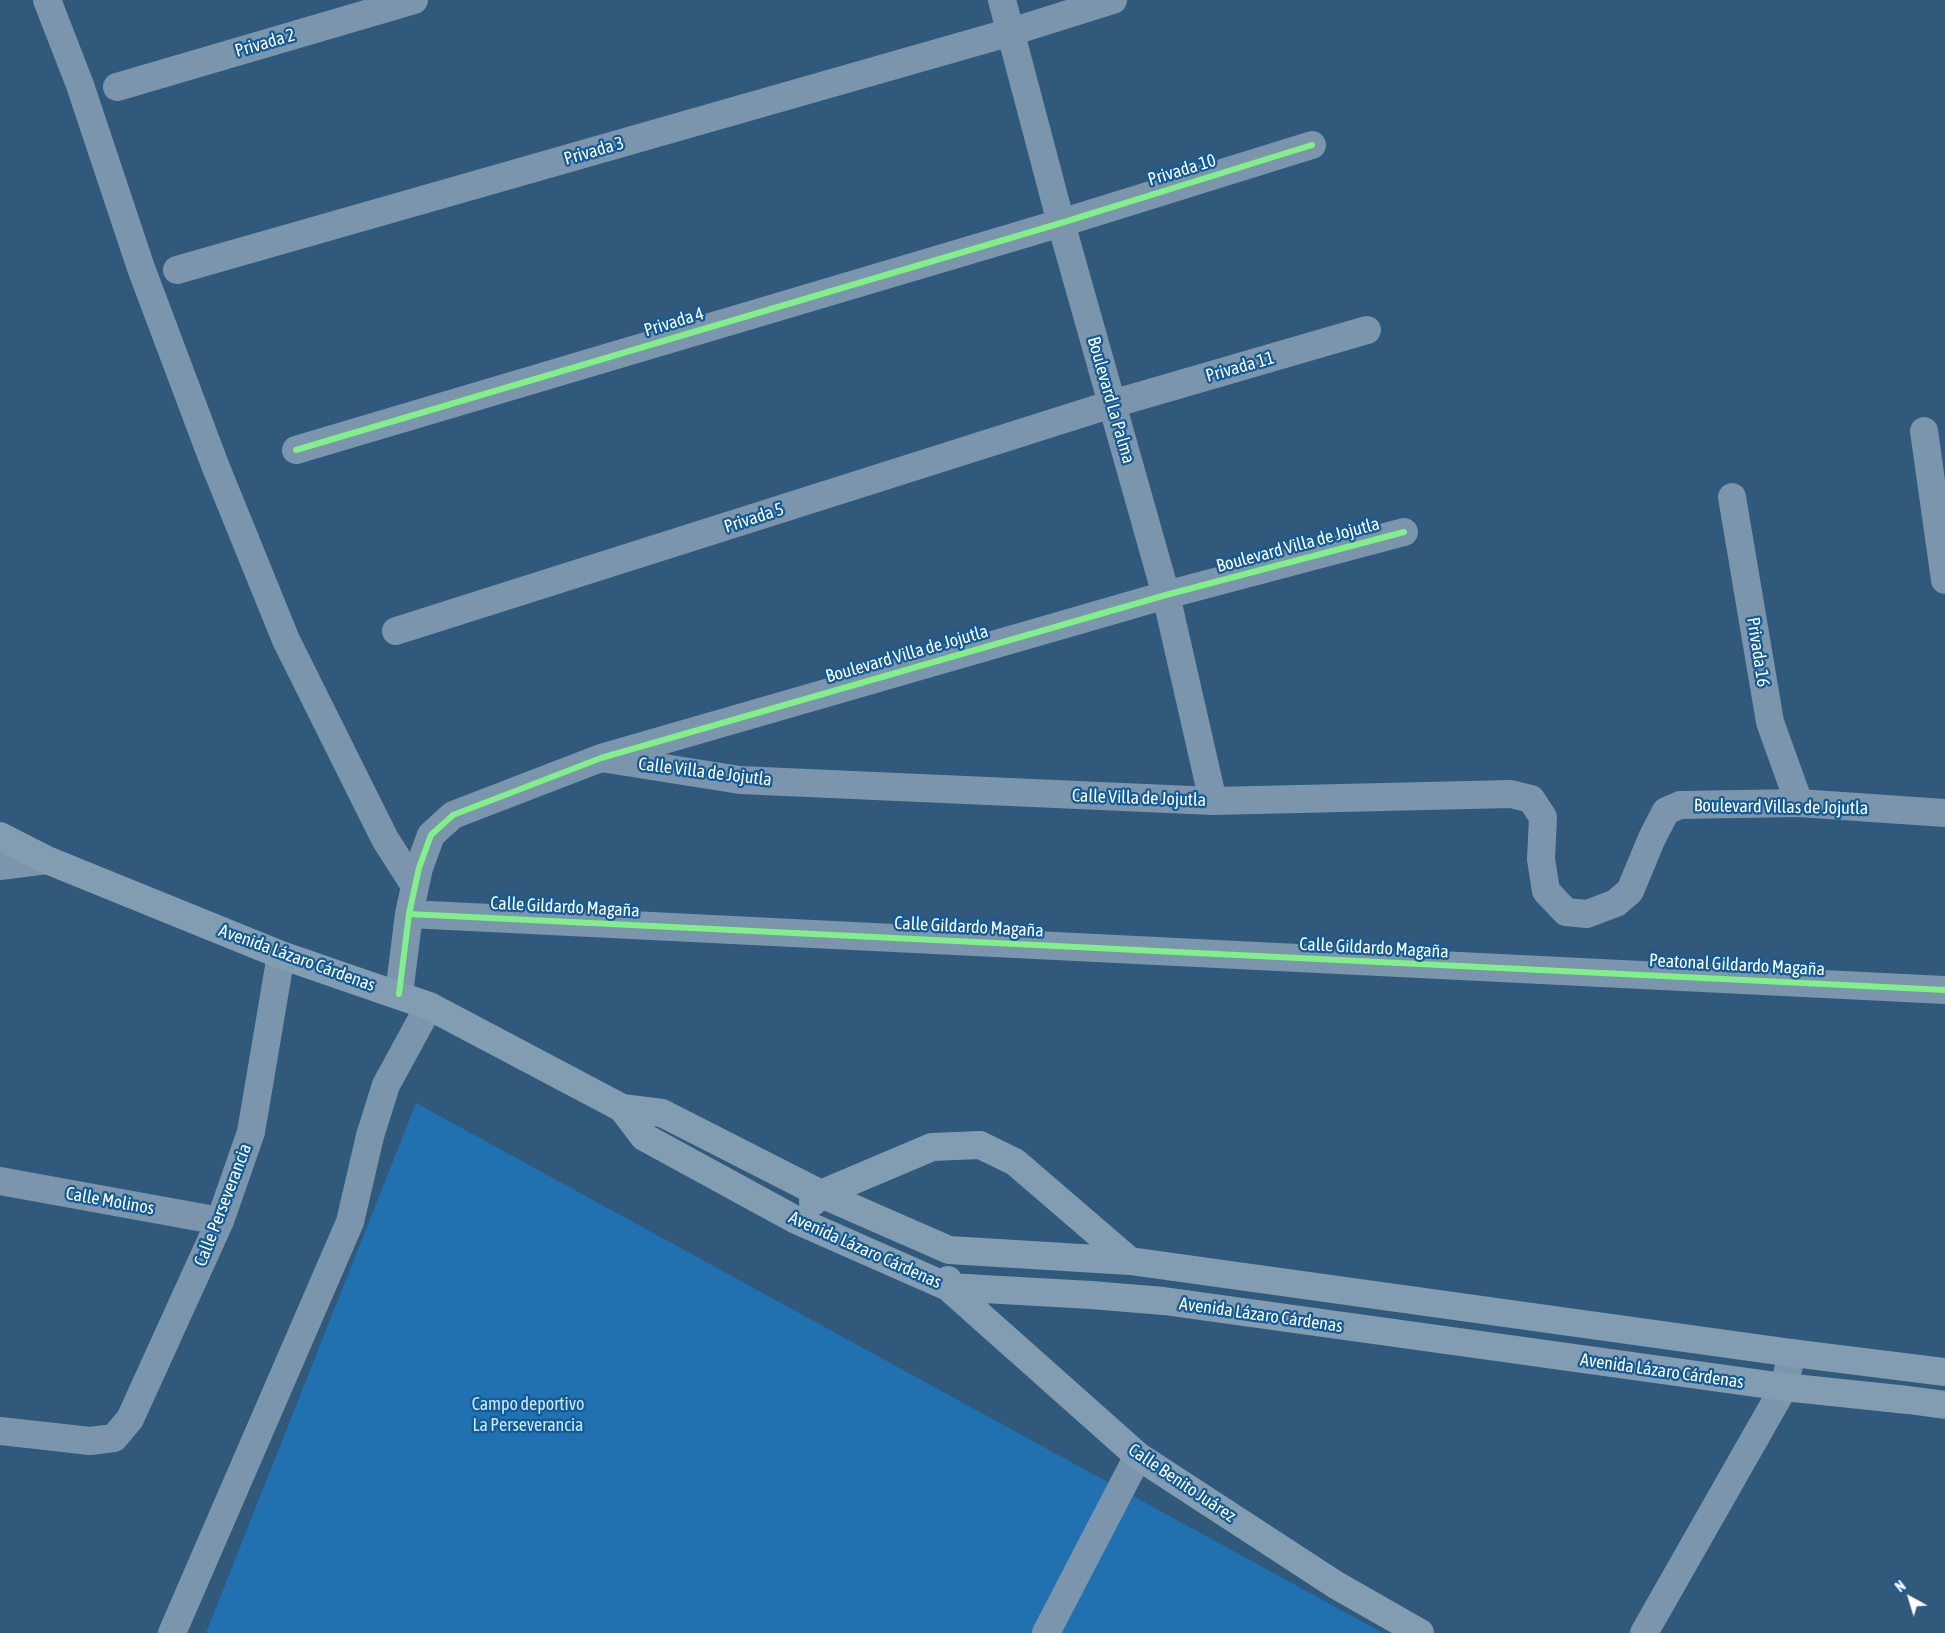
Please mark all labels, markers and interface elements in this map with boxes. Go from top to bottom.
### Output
street label: Privada 2 [232,24,298,62]
street label: Privada 3 [561,132,627,170]
street label: Privada 10 [1145,149,1219,191]
street label: Privada 4 [641,303,707,341]
street label: Boulevard La Palma [1083,334,1139,466]
street label: Privada 11 [1203,347,1277,387]
street label: Privada 5 [721,498,787,538]
street label: Boulevard Villa de Jojutla [1214,513,1382,577]
street label: Privada 16 [1742,616,1774,688]
street label: Boulevard Villa de Jojutla [823,620,991,688]
street label: Calle Villa de Jojutla [637,753,773,791]
street label: Calle Villa de Jojutla [1071,785,1207,811]
street label: Boulevard Villas de Jojutla [1694,795,1868,819]
street label: Calle Gildardo Magaña [490,892,640,922]
street label: Calle Gildardo Magaña [894,912,1044,942]
street label: Avenida Lázaro Cárdenas [216,920,378,996]
street label: Calle Gildardo Magaña [1299,933,1449,963]
street label: Peatonal Gildardo Magaña [1648,950,1826,980]
street label: Calle Perseverancia [190,1141,256,1269]
street label: Calle Molinos [64,1183,156,1219]
street label: Avenida Lázaro Cárdenas [785,1207,945,1293]
street label: Avenida Lázaro Cárdenas [1178,1293,1344,1337]
street label: Avenida Lázaro Cárdenas [1579,1349,1745,1393]
park label: Campo deportivo La Perseverancia [472,1393,584,1436]
street label: Calle Benito Juárez [1124,1439,1240,1527]
north arrow [1885,1573,1935,1623]
text: N [1892,1578,1909,1595]

